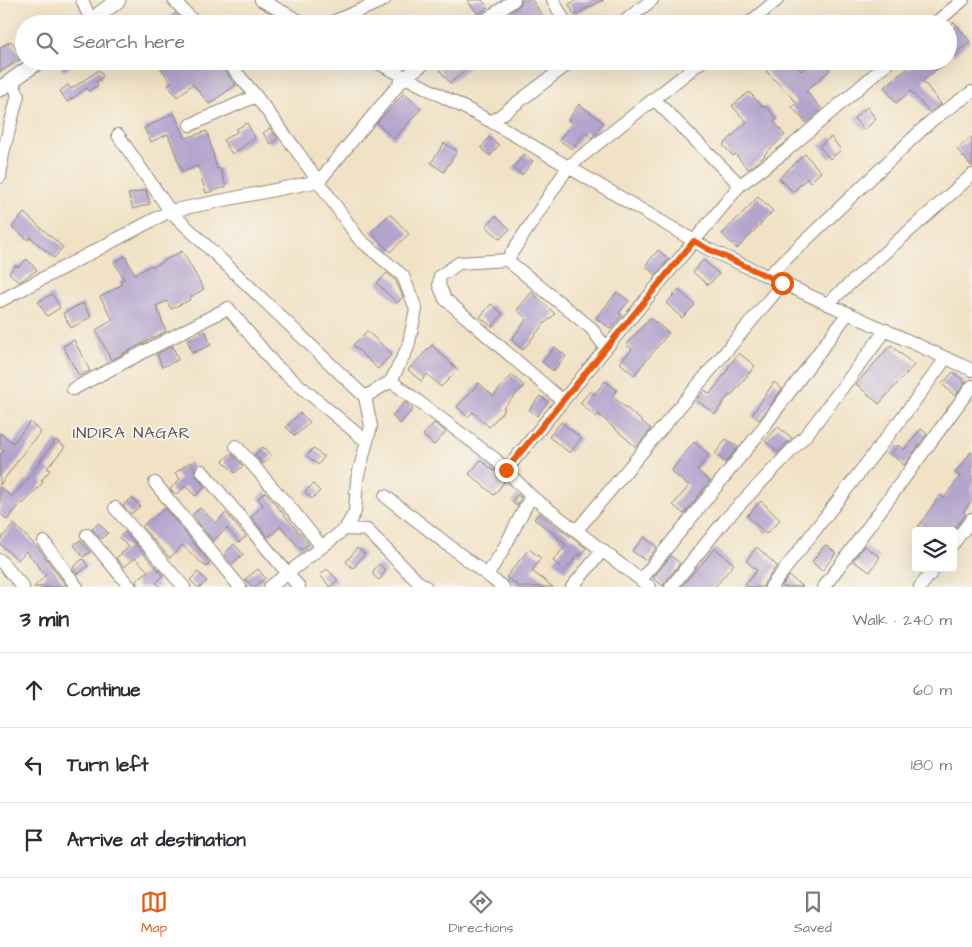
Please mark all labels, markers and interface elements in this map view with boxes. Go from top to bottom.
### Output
search box [15,15,957,70]
icon: search [33,29,61,57]
text: Search here [73,29,185,56]
route start [771,272,794,295]
district label: INDIRA NAGAR [73,422,191,444]
route end [495,459,518,482]
map controls [912,527,957,572]
button: layers [912,527,957,572]
text: 3 min [20,605,69,634]
text: Walk · 240 m [852,609,952,631]
icon: ahead [20,676,48,704]
text: Continue [67,677,141,704]
text: 60 m [913,679,952,701]
icon: left [20,751,48,779]
text: Turn left [67,752,148,779]
text: 180 m [911,754,952,776]
icon: arrive [20,826,48,854]
text: Arrive at destination [67,827,246,854]
tab: Map [140,888,168,938]
tab: Directions [448,888,513,938]
tab: Saved [794,888,832,938]

